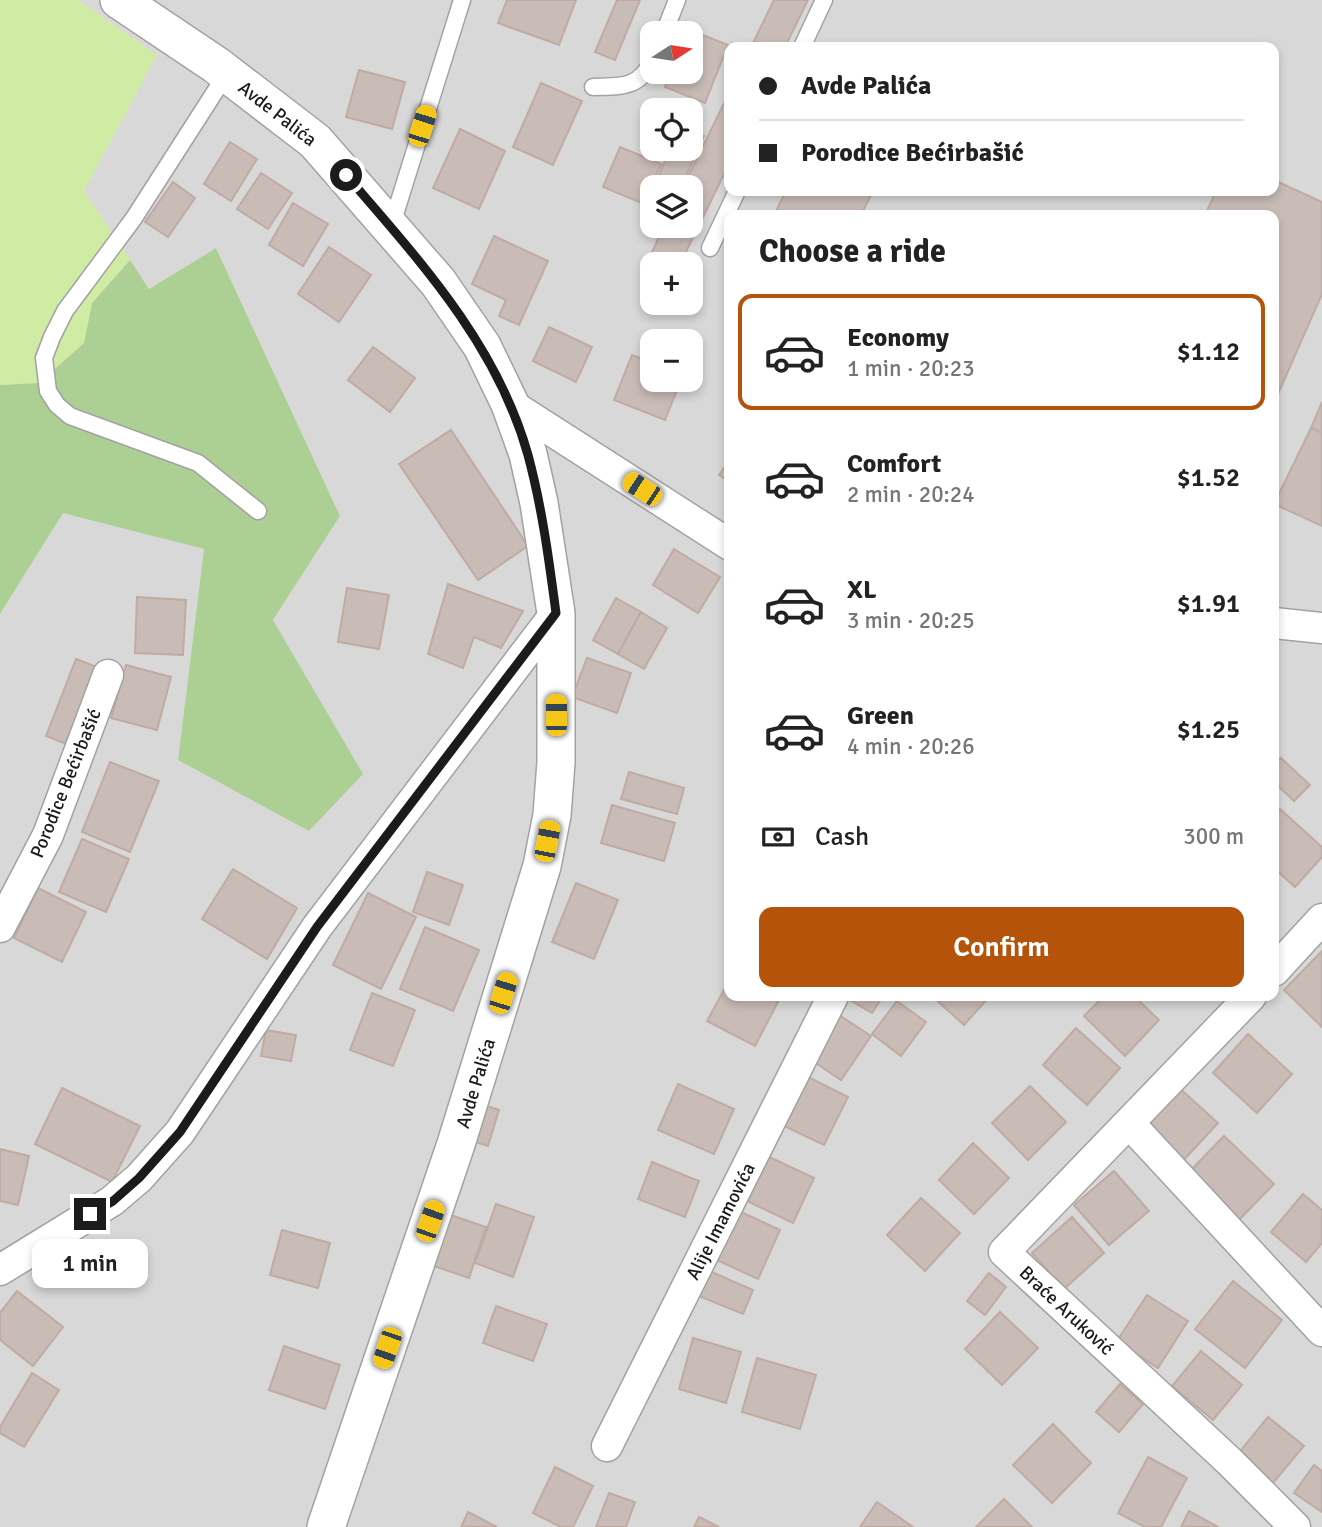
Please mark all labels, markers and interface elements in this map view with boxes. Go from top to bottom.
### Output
north arrow [640,21,704,84]
map controls [640,21,703,392]
text: Avde Palića [801,70,931,102]
street label: Avde Palića [233,76,321,152]
button: locate [640,98,703,161]
car [406,103,439,149]
text: Porodice Bećirbašić [801,137,1024,169]
route start [330,159,362,191]
button: layers [640,175,703,238]
text: Choose a ride [759,232,946,271]
button: + [640,252,703,315]
icon: car [763,321,826,384]
text: Economy [847,322,949,354]
button: − [640,329,703,392]
text: $1.12 [1177,336,1240,368]
text: 1 min · 20:23 [847,354,975,383]
icon: car [763,447,826,510]
text: Comfort [847,448,941,480]
text: $1.52 [1177,462,1240,494]
car [619,469,666,509]
text: 2 min · 20:24 [847,480,975,509]
icon: car [763,573,826,636]
text: XL [847,574,877,606]
text: $1.91 [1177,588,1240,620]
text: 3 min · 20:25 [847,606,975,635]
car [546,694,567,736]
icon: car [763,699,826,762]
text: Green [847,700,914,732]
street label: Porodice Bećirbašić [25,705,107,861]
text: $1.25 [1177,714,1240,746]
text: 4 min · 20:26 [847,732,975,761]
car [533,818,562,864]
icon: cash [759,818,797,856]
text: Cash [815,821,869,853]
text: 300 m [1183,822,1244,851]
button: Confirm [759,907,1244,987]
car [487,970,520,1016]
street label: Avde Palića [451,1035,501,1131]
street label: Alije Imamovića [681,1159,761,1284]
route end [74,1198,106,1230]
car [414,1198,447,1244]
callout: 1 min [32,1238,148,1288]
text: 1 min [62,1249,118,1278]
street label: Braće Aruković [1014,1261,1119,1361]
car [371,1325,404,1371]

